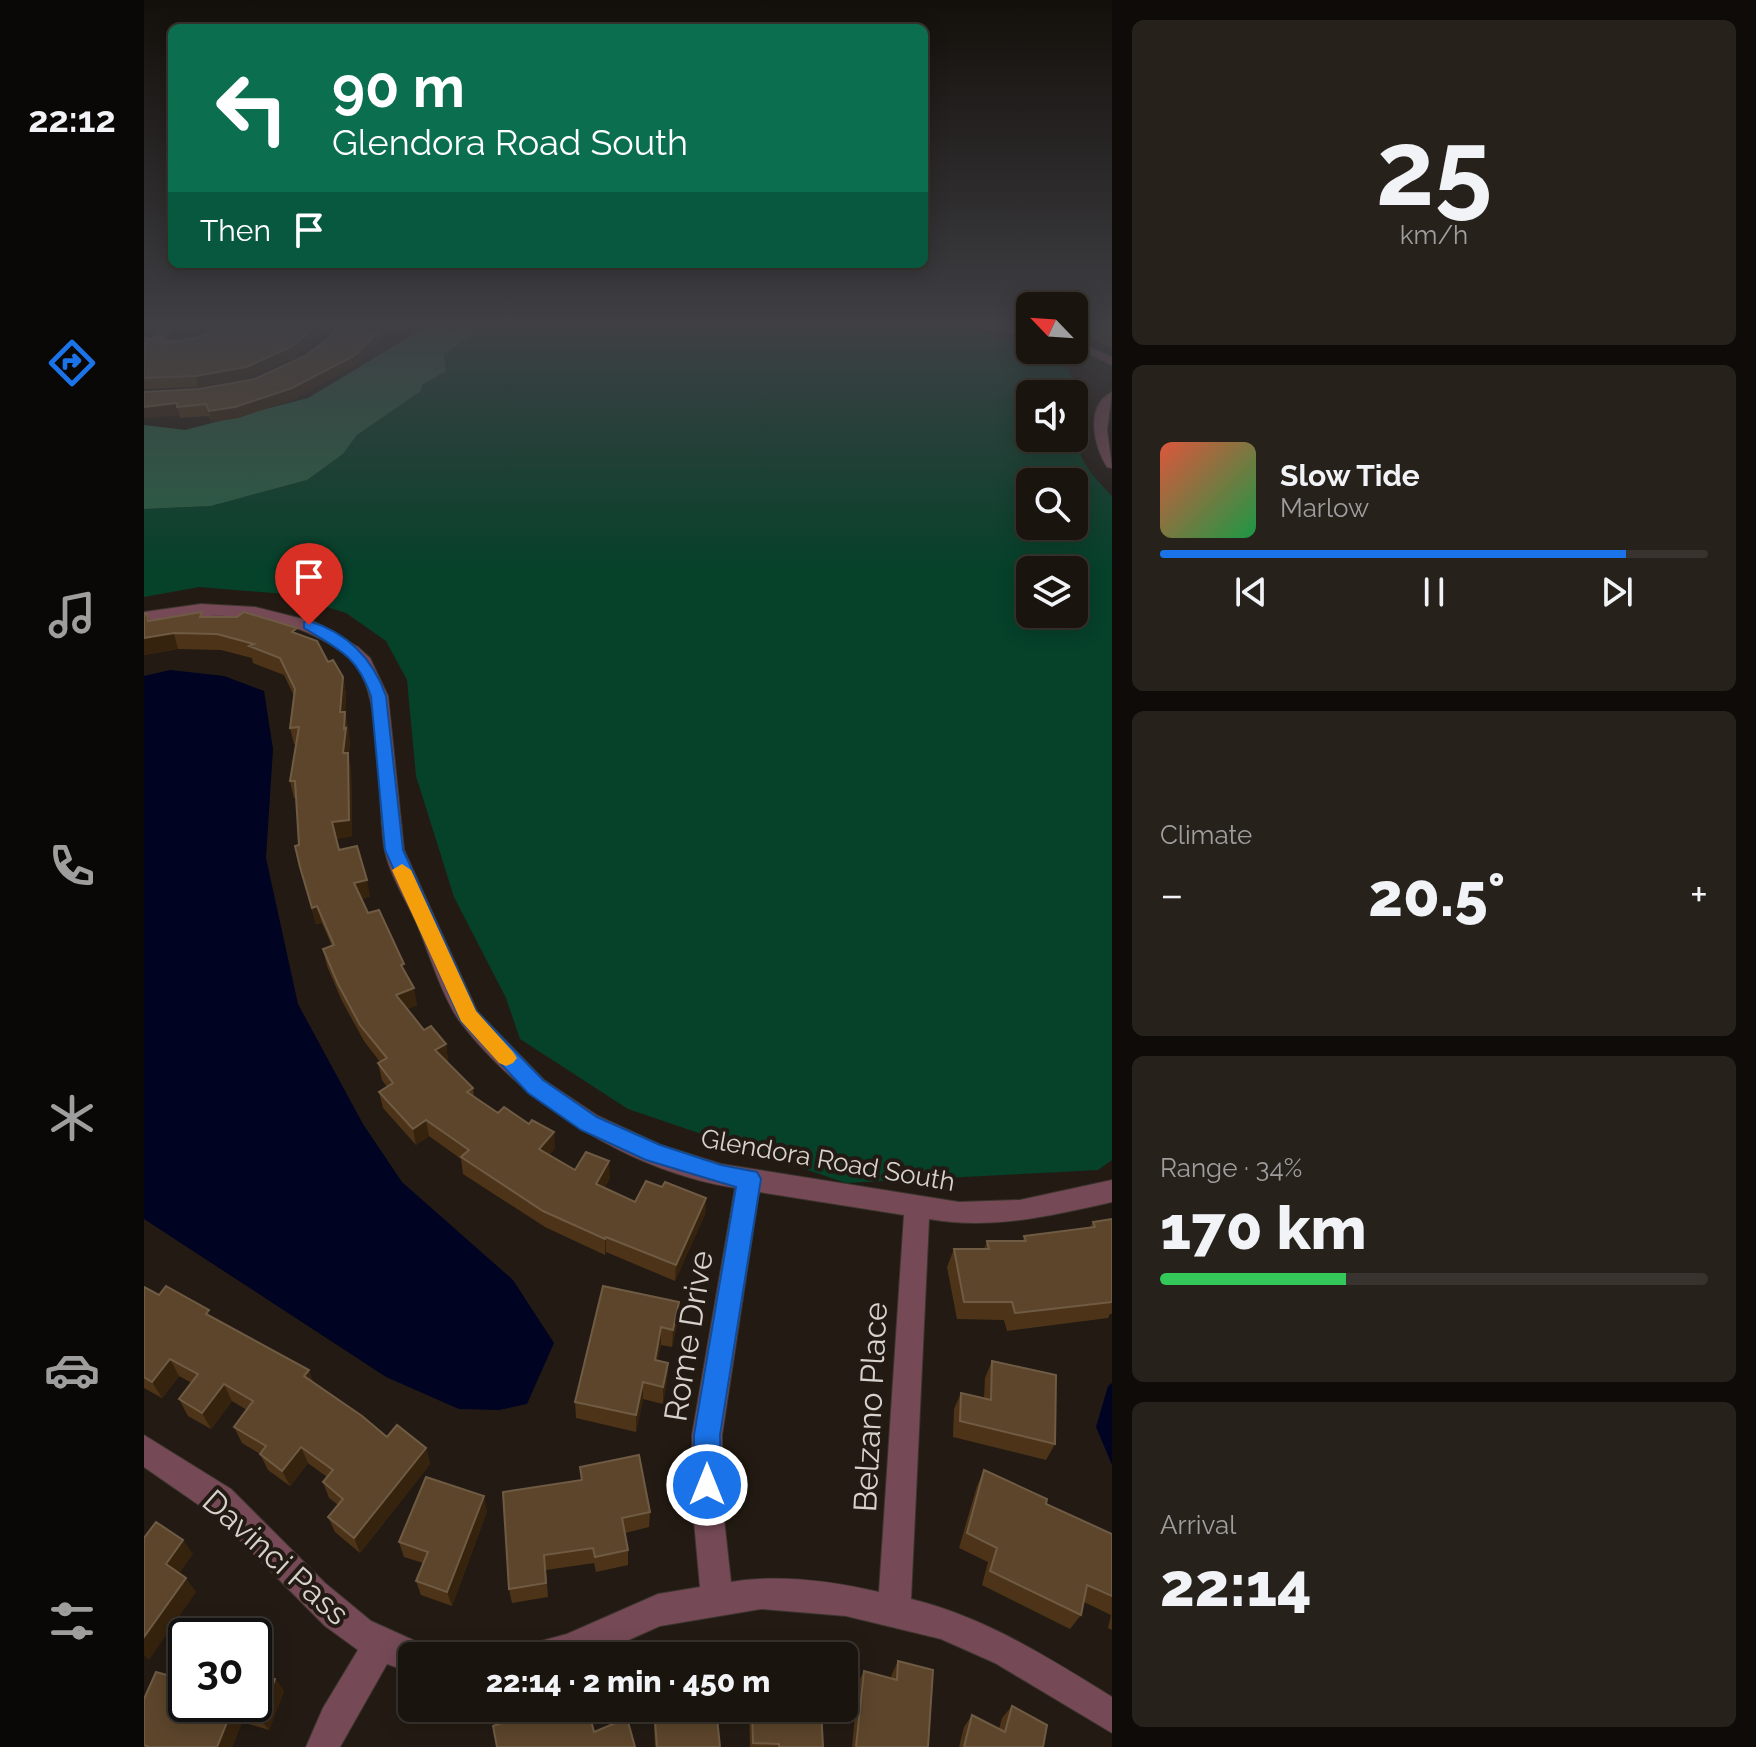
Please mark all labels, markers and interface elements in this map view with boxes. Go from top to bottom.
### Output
text: 90 m [332,54,465,120]
icon: left [200,56,304,160]
text: 22:12 [28,98,116,140]
text: 25 [1376,107,1492,229]
text: Glendora Road South [332,121,688,163]
icon: arrive [287,208,331,252]
text: Then [200,213,271,248]
text: km/h [1400,220,1468,250]
north arrow [1016,292,1088,364]
map controls [1016,292,1088,628]
icon: directions [44,335,100,391]
button: sound [1016,380,1088,452]
text: Slow Tide [1280,458,1420,493]
button: search [1016,468,1088,540]
text: Marlow [1280,493,1369,523]
pin [275,543,343,625]
icon: arrive [287,555,331,599]
button: layers [1016,556,1088,628]
icon: previous [1229,570,1273,614]
icon: pause [1412,570,1456,614]
icon: next [1595,570,1639,614]
icon: music [44,587,100,643]
text: Climate [1160,820,1252,850]
icon: phone [44,838,100,894]
text: 20.5° [1368,860,1505,930]
text: − [1160,869,1184,920]
text: + [1690,869,1708,920]
icon: climate [44,1090,100,1146]
street label: Glendora Road South [699,1123,957,1197]
text: Range · 34% [1160,1153,1302,1183]
text: 170 km [1160,1193,1367,1263]
street label: Rome Drive [656,1248,720,1424]
street label: Belzano Place [846,1301,894,1513]
icon: car [44,1342,100,1398]
position arrow [665,1443,749,1527]
street label: Davinci Pass [196,1482,356,1632]
text: Arrival [1160,1510,1236,1540]
text: 22:14 [1160,1550,1312,1620]
icon: filters [44,1593,100,1649]
speed limit sign: 30 [168,1618,272,1722]
text: 22:14 · 2 min · 450 m [486,1664,770,1699]

